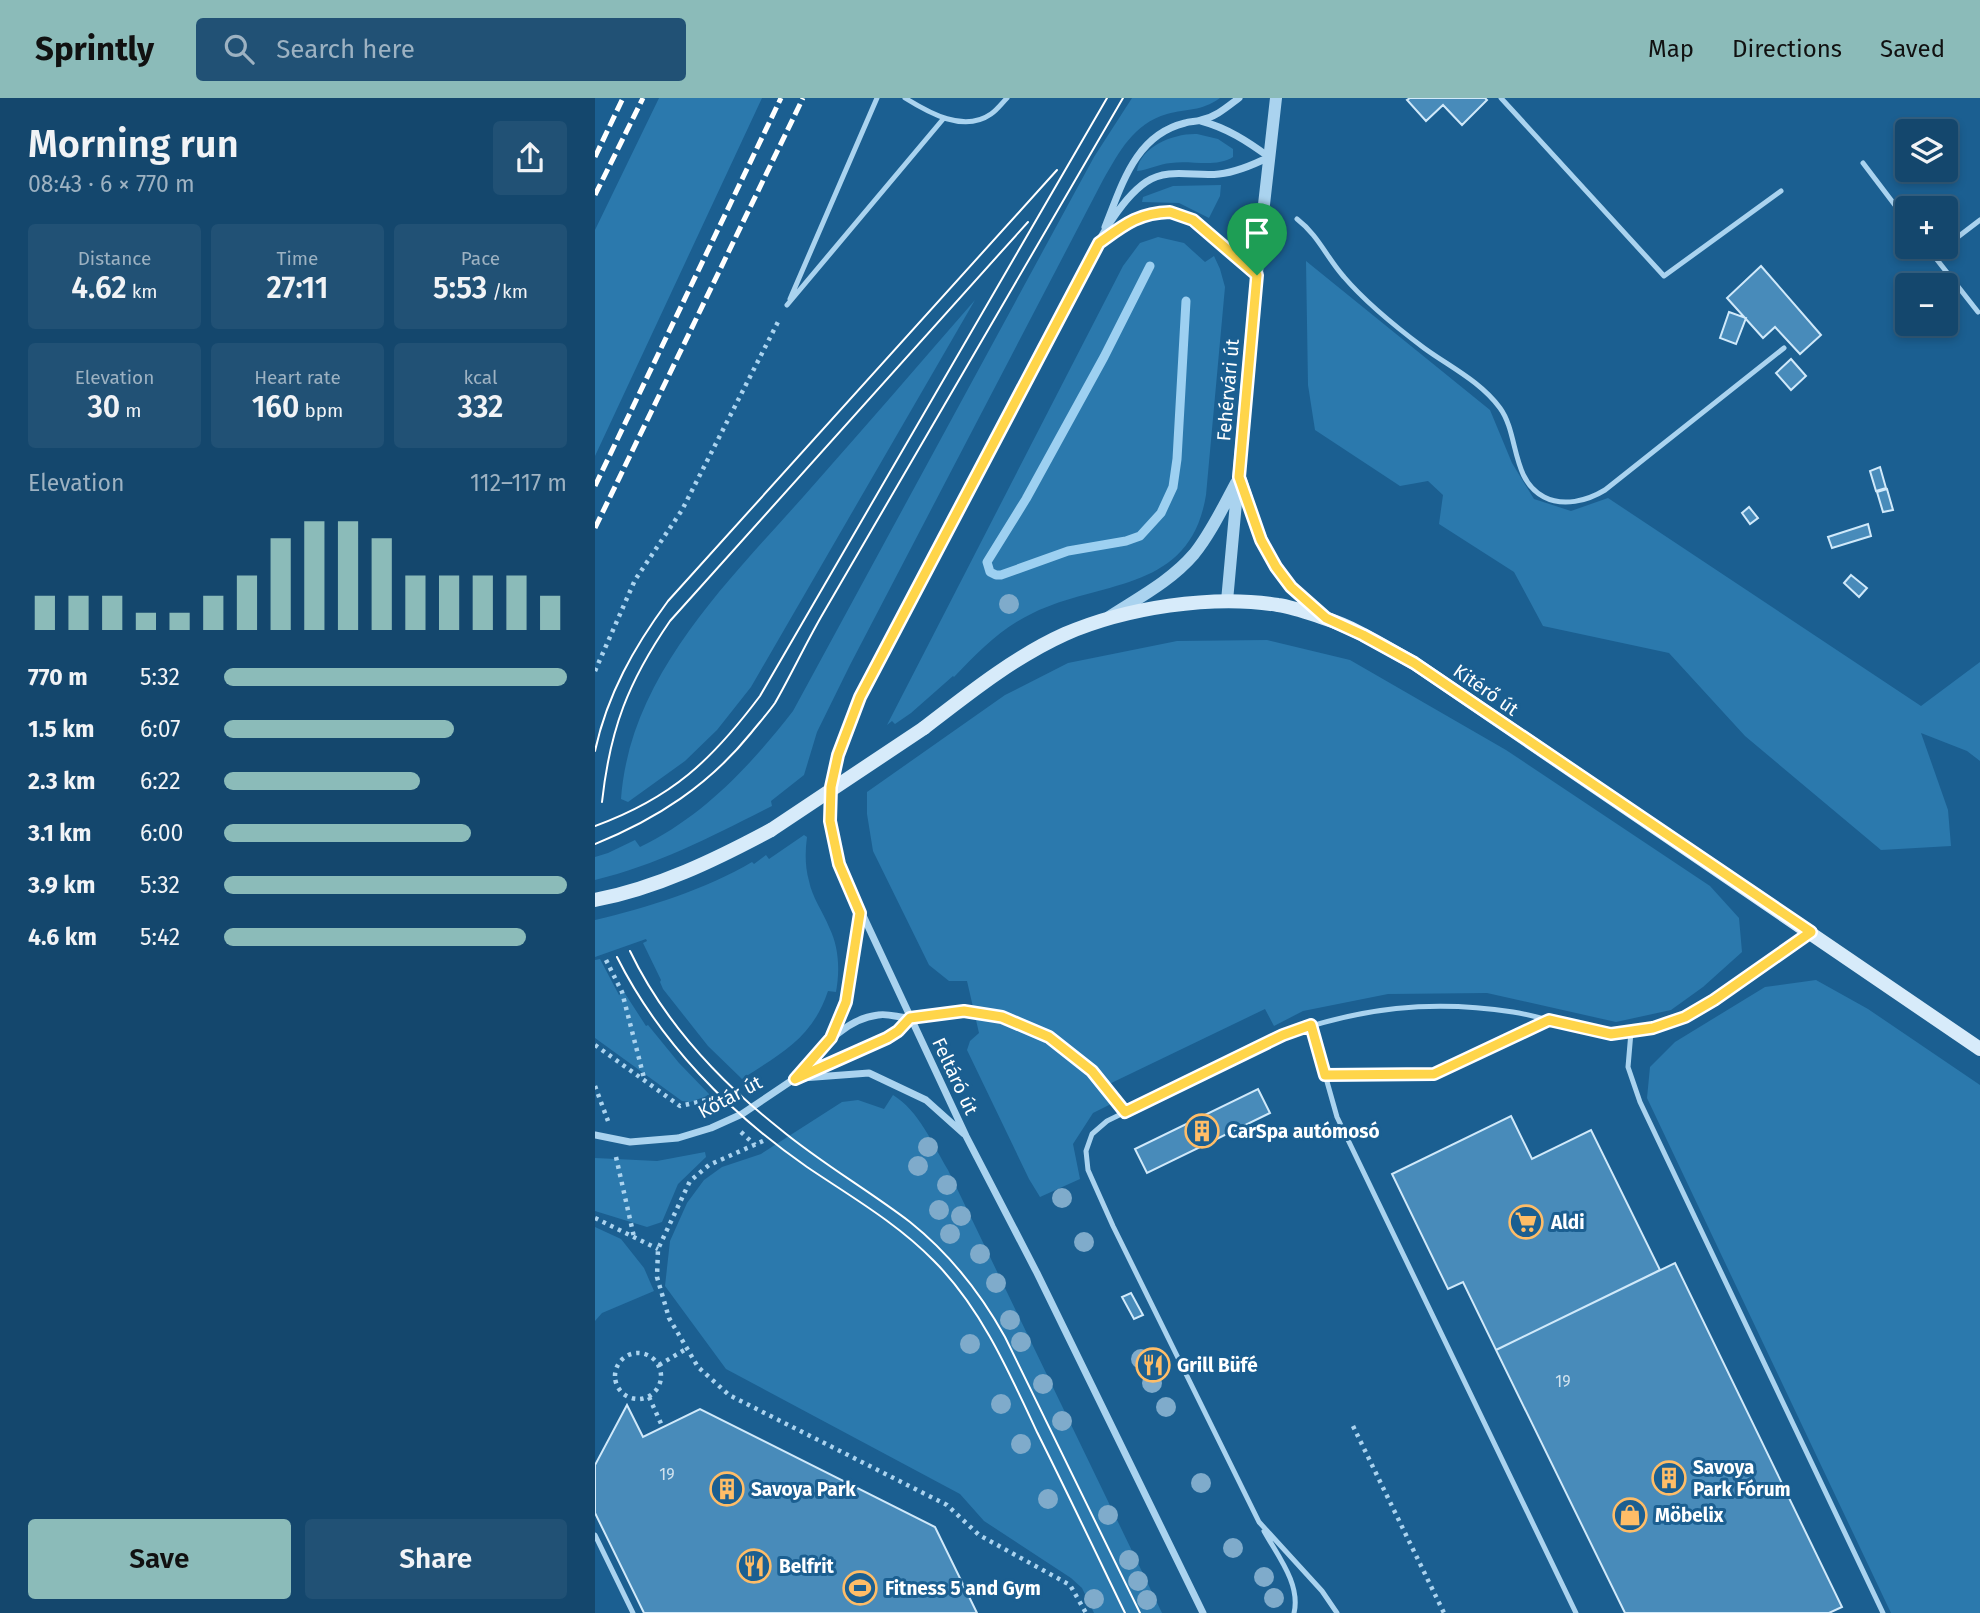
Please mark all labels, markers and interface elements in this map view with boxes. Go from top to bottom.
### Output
search box [196,18,686,81]
text: Sprintly [35,29,154,69]
icon: search [220,30,258,68]
text: Search here [276,34,415,65]
text: Map [1648,35,1694,63]
text: Directions [1732,35,1842,63]
text: Saved [1880,35,1945,63]
map controls [1895,119,1958,336]
button: layers [1895,119,1958,182]
text: Morning run [28,121,239,167]
button: share [493,121,567,195]
text: 08:43 · 6 × 770 m [28,170,195,198]
button: + [1895,196,1958,259]
pin [1227,203,1287,275]
icon: arrive [1238,214,1276,252]
text: Distance [78,247,151,270]
text: Time [277,247,318,270]
text: Pace [461,247,500,270]
text: 4.62 [71,270,127,306]
text: 27:11 [267,270,328,306]
text: 5:53 [433,270,487,306]
button: − [1895,273,1958,336]
text: km [127,280,158,303]
text: /km [487,280,528,303]
street label: Fehérvári út [1212,338,1244,442]
text: Elevation [75,366,154,389]
text: Heart rate [254,366,341,389]
text: kcal [463,366,498,389]
text: 30 [87,389,120,425]
text: 160 [252,389,299,425]
text: 332 [458,389,503,425]
text: m [120,399,142,422]
text: bpm [299,399,343,422]
text: Elevation [28,469,124,497]
text: 112–117 m [470,469,567,497]
street label: Kitérő út [1449,659,1523,721]
text: 770 m [28,663,88,691]
text: 5:32 [140,663,180,691]
text: 1.5 km [28,715,94,743]
text: 6:07 [140,715,180,743]
text: 2.3 km [28,767,95,795]
text: 6:22 [140,767,181,795]
text: 3.1 km [28,819,91,847]
text: 6:00 [140,819,183,847]
text: 3.9 km [28,871,95,899]
text: 5:32 [140,871,180,899]
text: 4.6 km [28,923,97,951]
text: 5:42 [140,923,180,951]
street label: Feltáró út [927,1034,983,1118]
street label: Kőtár út [694,1070,766,1123]
building icon: CarSpa autómosó [1183,1112,1221,1150]
place label: CarSpa autómosó [1227,1120,1380,1143]
supermarket icon: Aldi [1507,1203,1545,1241]
place label: Aldi [1550,1211,1585,1234]
restaurant icon: Grill Büfé [1134,1346,1172,1384]
place label: Grill Büfé [1177,1354,1258,1377]
house number: 19 [1555,1372,1571,1391]
place label: Savoya Park Fórum [1693,1456,1791,1501]
building icon: Savoya Park Fórum [1650,1459,1688,1497]
house number: 19 [659,1465,675,1484]
building icon: Savoya Park [708,1470,746,1508]
place label: Savoya Park [751,1478,856,1501]
shop icon: Möbelix [1611,1496,1649,1534]
place label: Möbelix [1655,1504,1724,1527]
button: Save [28,1519,291,1599]
button: Share [305,1519,567,1599]
restaurant icon: Belfrit [735,1547,773,1585]
place label: Belfrit [779,1555,835,1578]
sports icon: Fitness 5 and Gym [841,1569,879,1607]
place label: Fitness 5 and Gym [885,1577,1041,1600]

